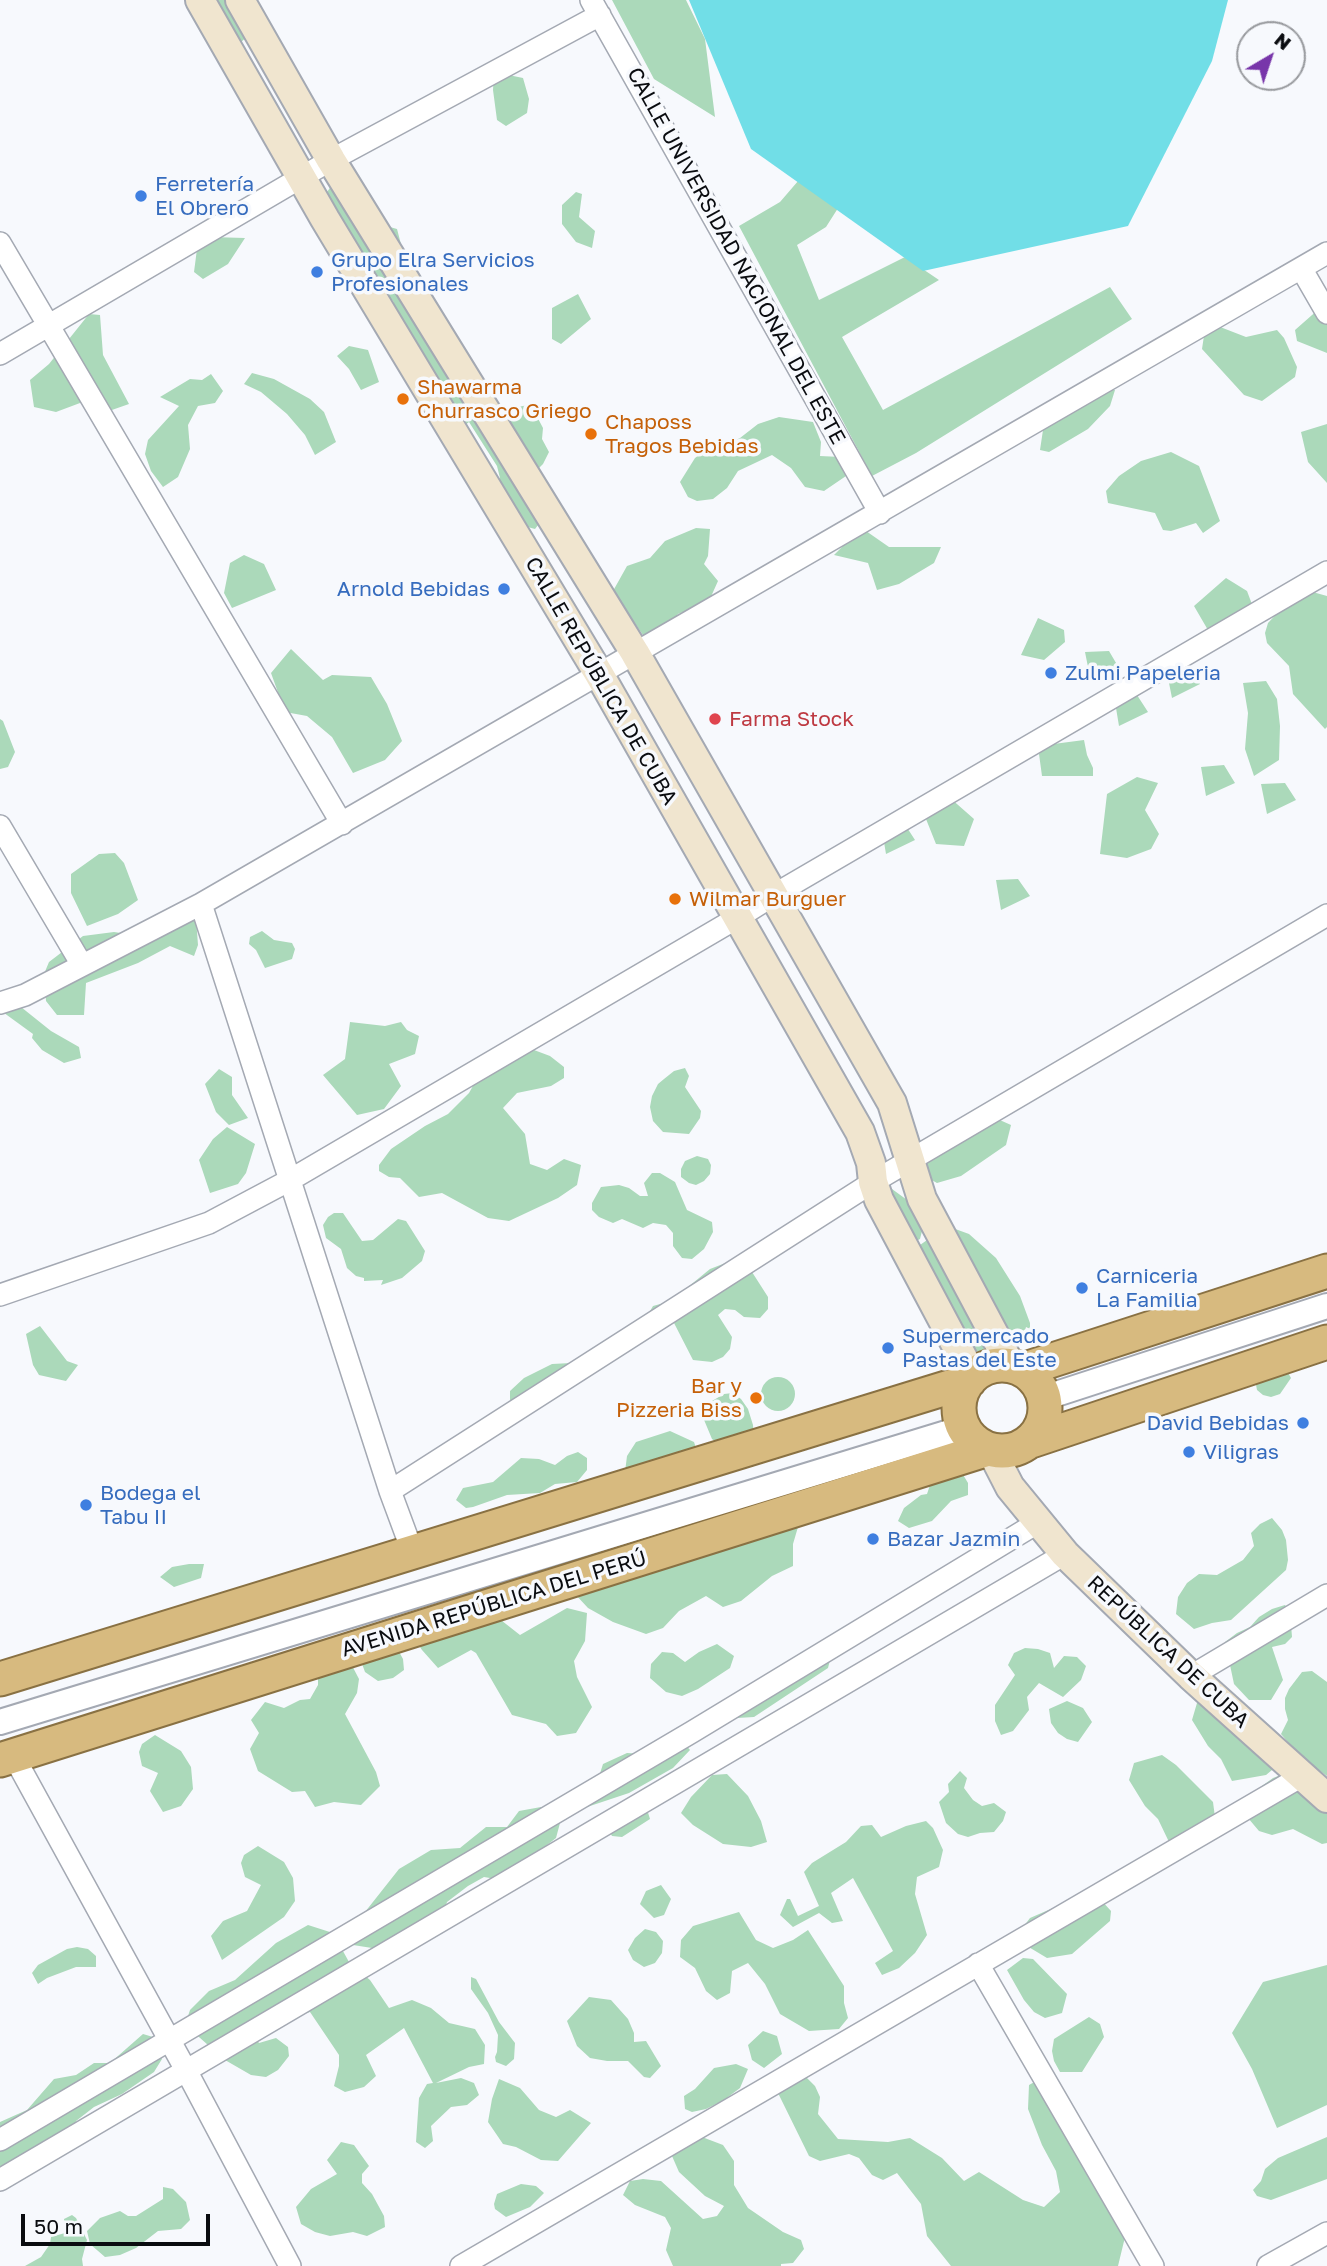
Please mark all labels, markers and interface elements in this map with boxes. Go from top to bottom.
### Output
north arrow [1236,21,1306,91]
text: N [1270,27,1296,54]
street label: CALLE UNIVERSIDAD NACIONAL DEL ESTE [621,63,851,449]
place label: Ferretería El Obrero [155,171,254,221]
marker: Ferretería El Obrero [133,188,149,204]
place label: Grupo Elra Servicios Profesionales [331,247,535,297]
marker: Grupo Elra Servicios Profesionales [309,264,325,280]
place label: Shawarma Churrasco Griego [417,374,592,424]
marker: Shawarma Churrasco Griego [395,391,411,407]
place label: Chaposs Tragos Bebidas [605,409,759,459]
marker: Chaposs Tragos Bebidas [583,426,599,442]
street label: CALLE REPÚBLICA DE CUBA [520,553,682,809]
place label: Arnold Bebidas [337,576,490,602]
marker: Arnold Bebidas [496,581,512,597]
place label: Zulmi Papeleria [1065,660,1221,686]
marker: Zulmi Papeleria [1043,665,1059,681]
place label: Farma Stock [729,706,854,732]
marker: Farma Stock [707,711,723,727]
place label: Wilmar Burguer [689,886,846,912]
marker: Wilmar Burguer [667,891,683,907]
place label: Carniceria La Familia [1096,1263,1198,1313]
marker: Carniceria La Familia [1074,1280,1090,1296]
place label: Supermercado Pastas del Este [902,1323,1057,1373]
marker: Supermercado Pastas del Este [880,1340,896,1356]
place label: Bar y Pizzeria Biss [616,1373,742,1423]
marker: Bar y Pizzeria Biss [748,1390,764,1406]
place label: David Bebidas [1147,1410,1289,1436]
marker: David Bebidas [1295,1415,1311,1431]
place label: Viligras [1203,1439,1279,1465]
marker: Viligras [1181,1444,1197,1460]
place label: Bodega el Tabu II [100,1480,201,1530]
marker: Bodega el Tabu II [78,1497,94,1513]
place label: Bazar Jazmin [887,1526,1020,1552]
marker: Bazar Jazmin [865,1531,881,1547]
street label: AVENIDA REPÚBLICA DEL PERÚ [338,1545,650,1663]
street label: REPÚBLICA DE CUBA [1082,1570,1254,1734]
scale bar [24,2200,214,2244]
text: 50 m [34,2213,83,2239]

